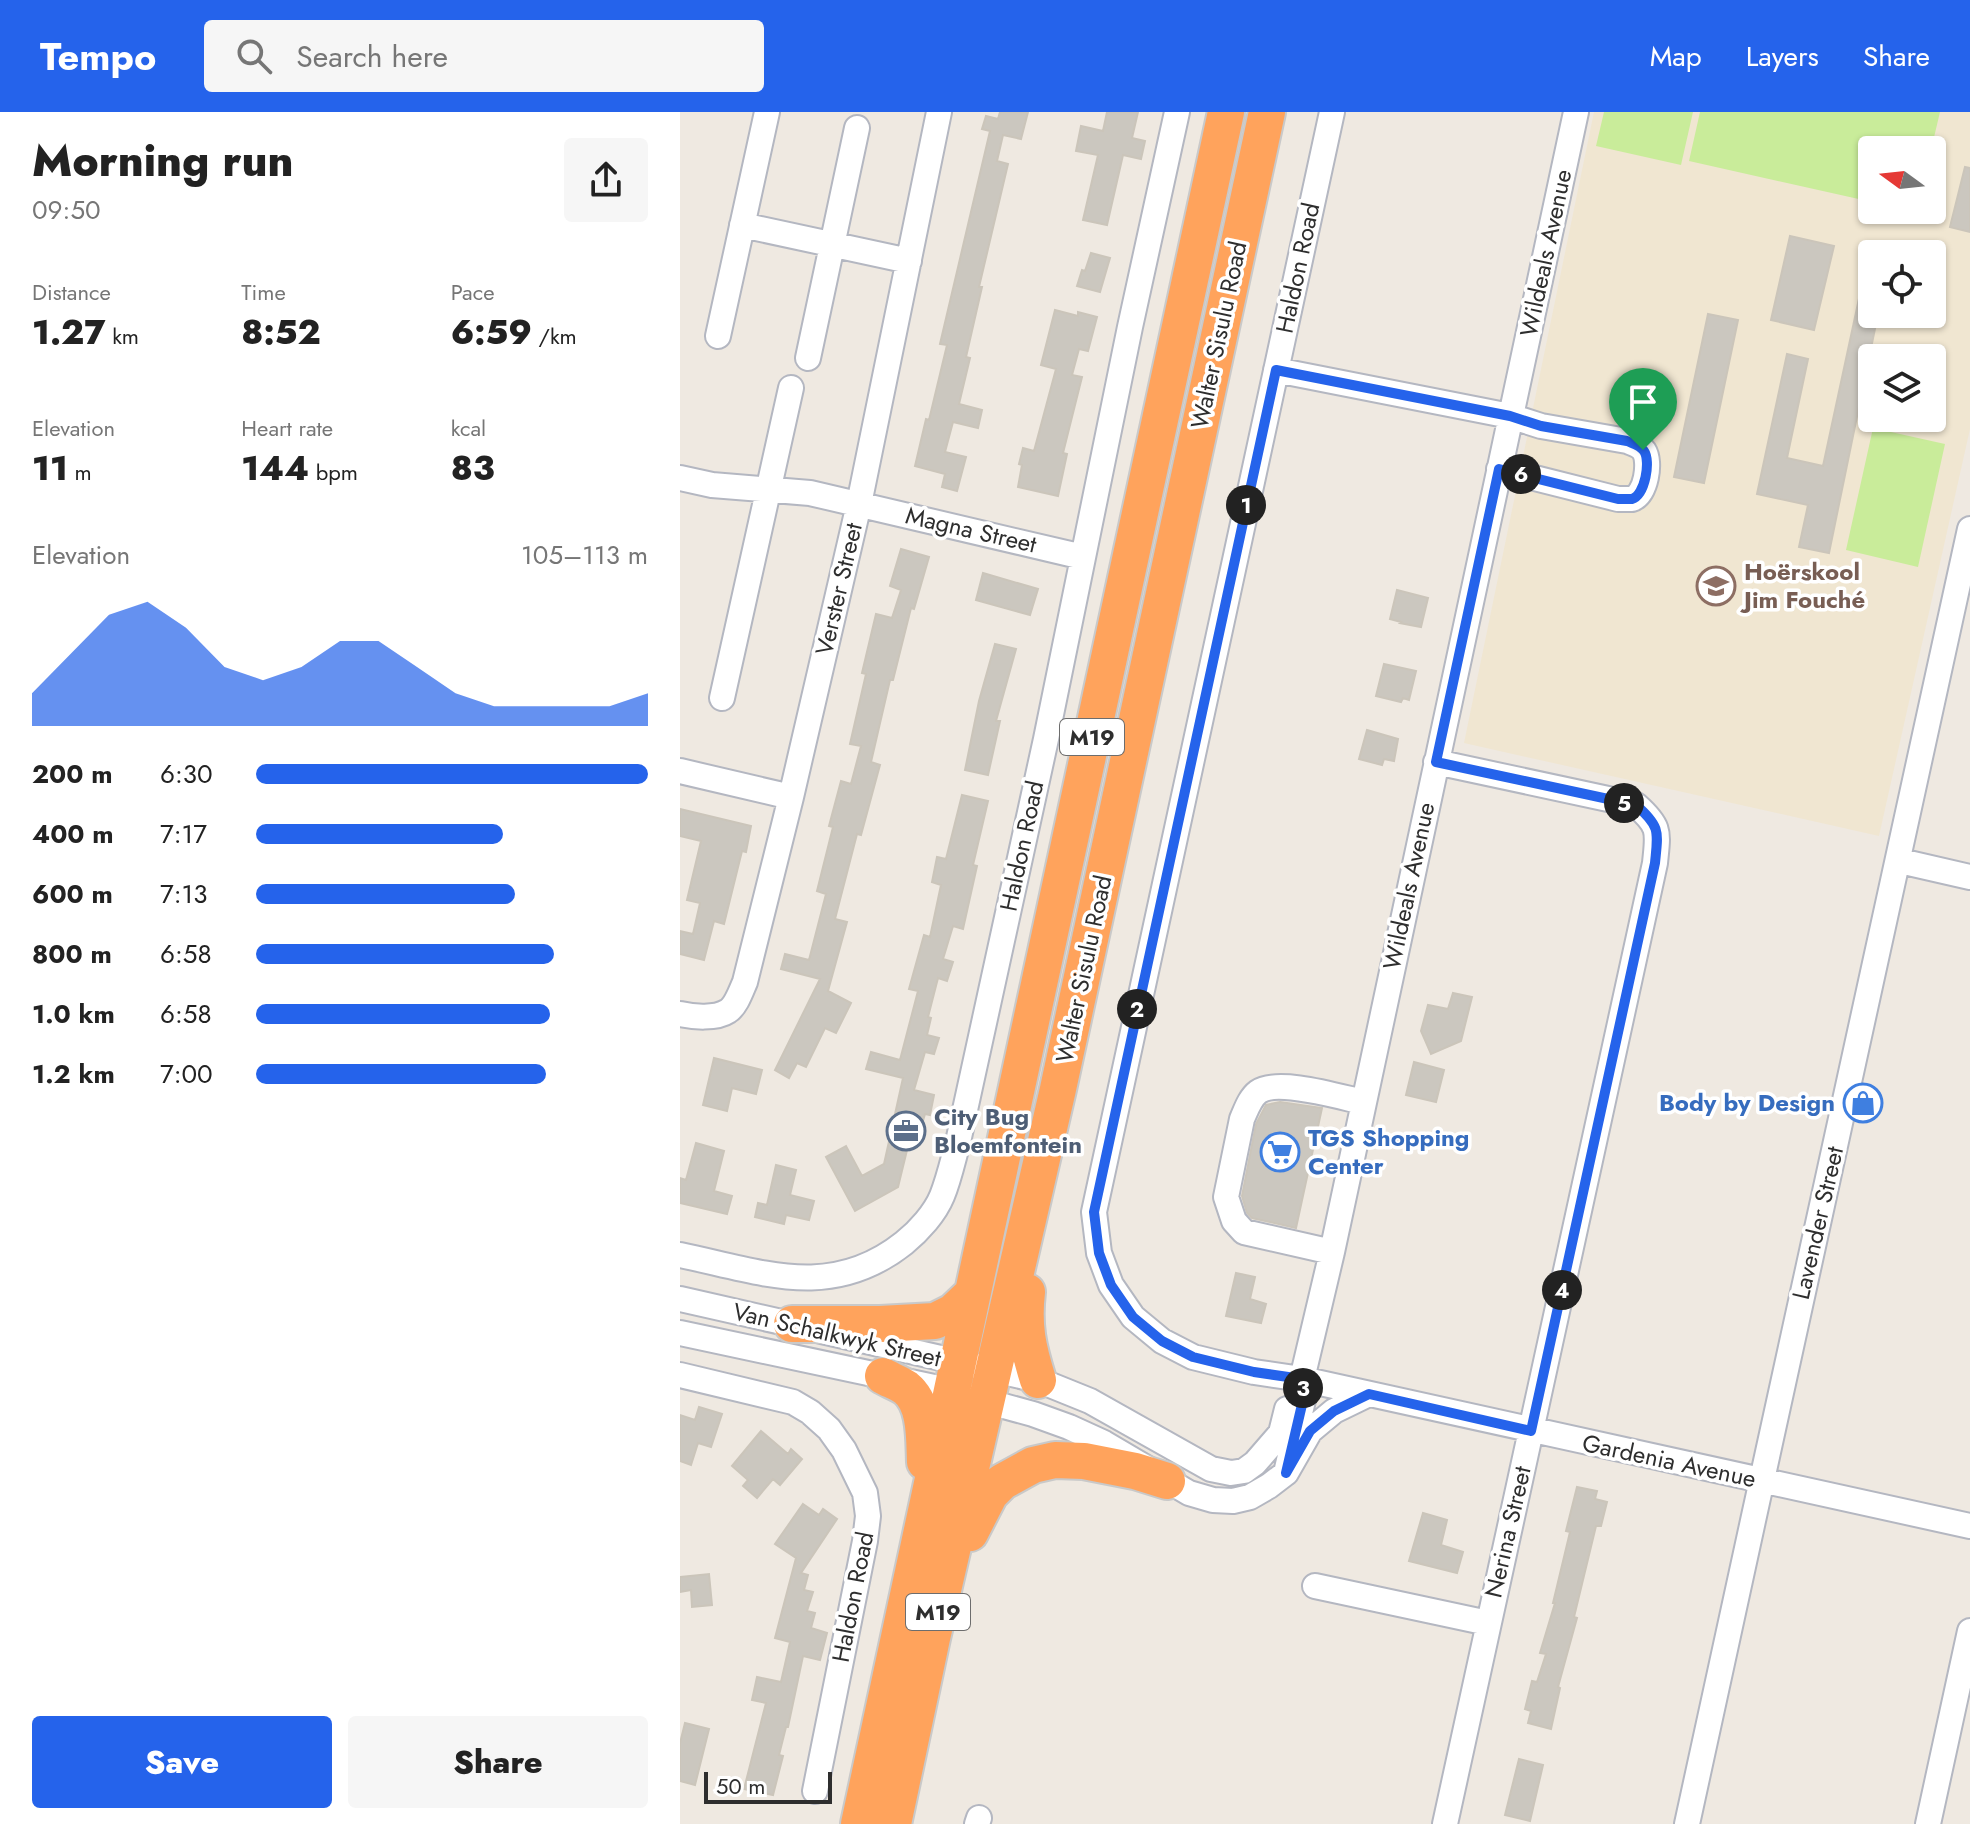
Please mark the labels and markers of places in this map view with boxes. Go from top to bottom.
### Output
pin [1609,368,1677,450]
pin: 6 [1501,454,1541,494]
pin: 1 [1226,485,1266,525]
place label: Hoërskool Jim Fouché [1740,554,1865,617]
school or university icon: Hoërskool Jim Fouché [1695,565,1737,607]
pin: 5 [1604,783,1644,823]
pin: 2 [1117,989,1157,1029]
shop icon: Body by Design [1842,1082,1884,1124]
place label: Body by Design [1659,1085,1835,1120]
place label: City Bug Bloemfontein [934,1099,1082,1162]
office icon: City Bug Bloemfontein [885,1110,927,1152]
place label: TGS Shopping Center [1308,1120,1470,1183]
supermarket icon: TGS Shopping Center [1259,1131,1301,1173]
pin: 4 [1542,1270,1582,1310]
pin: 3 [1283,1368,1323,1408]

